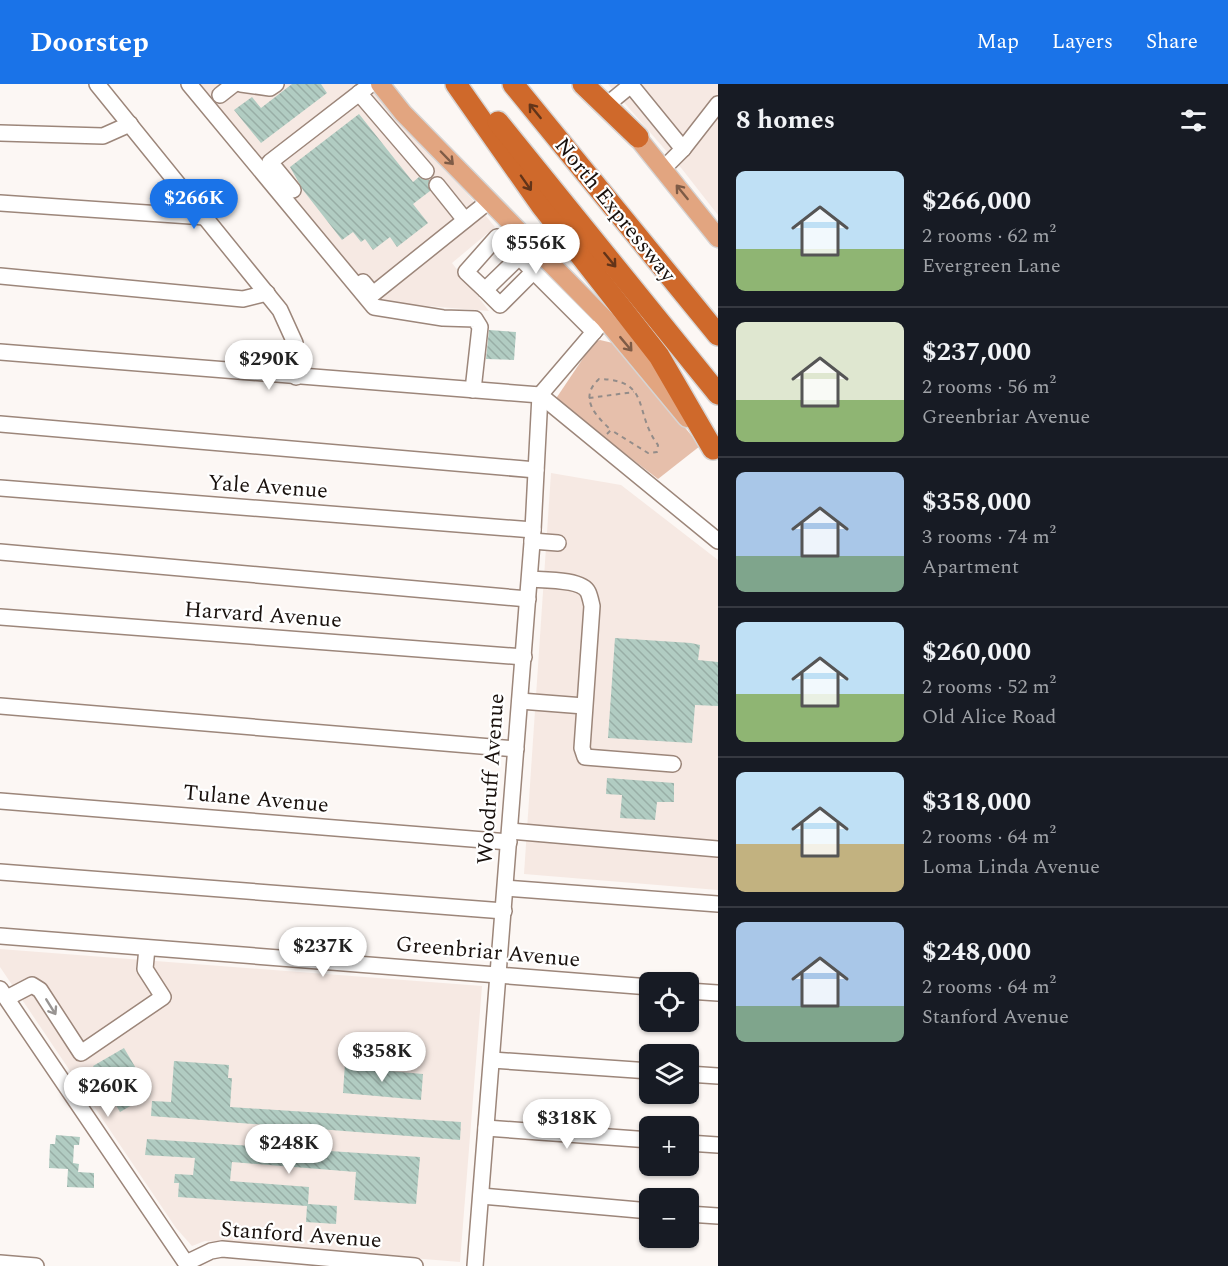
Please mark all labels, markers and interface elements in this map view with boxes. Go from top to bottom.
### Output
text: Doorstep [30,21,149,64]
text: Map [977,26,1019,58]
text: Layers [1052,26,1113,58]
text: Share [1146,26,1198,58]
text: 8 homes [736,100,835,140]
one-way arrow [528,104,542,119]
icon: filters [1177,104,1210,137]
street label: North Expressway [546,130,685,291]
one-way arrow [440,151,455,166]
one-way arrow [520,175,532,191]
pin: $266K [152,179,236,230]
text: $266,000 [922,181,1031,221]
text: $266K [164,183,224,213]
one-way arrow [675,184,688,200]
icon: home [784,195,856,267]
text: 2 rooms · 62 m² [922,221,1056,251]
pin: $556K [494,224,578,275]
text: $556K [506,228,566,258]
text: Evergreen Lane [922,251,1061,281]
one-way arrow [603,252,616,268]
text: $237,000 [922,332,1031,372]
one-way arrow [619,336,633,351]
pin: $290K [227,340,311,391]
text: $290K [239,344,299,374]
icon: home [784,346,856,418]
text: 2 rooms · 56 m² [922,372,1056,402]
text: Greenbriar Avenue [922,402,1090,432]
street label: Yale Avenue [207,466,329,508]
text: $358,000 [922,482,1031,522]
icon: home [784,496,856,568]
text: 3 rooms · 74 m² [922,522,1056,552]
text: Apartment [922,552,1019,582]
street label: Harvard Avenue [183,593,343,637]
text: $260,000 [922,632,1031,672]
icon: home [784,646,856,718]
text: 2 rooms · 52 m² [922,672,1056,702]
street label: Woodruff Avenue [469,692,513,866]
text: Old Alice Road [922,702,1056,732]
street label: Tulane Avenue [182,776,330,822]
text: $318,000 [922,782,1031,822]
icon: home [784,796,856,868]
text: 2 rooms · 64 m² [922,822,1056,852]
text: Loma Linda Avenue [922,852,1100,882]
pin: $237K [281,927,365,978]
street label: Greenbriar Avenue [394,927,582,977]
text: $237K [293,931,353,961]
text: $248,000 [922,932,1031,972]
icon: home [784,946,856,1018]
map controls [639,972,699,1248]
button: locate [639,972,699,1032]
text: 2 rooms · 64 m² [922,972,1056,1002]
one-way arrow [46,998,58,1015]
text: Stanford Avenue [922,1002,1069,1032]
pin: $358K [340,1032,424,1083]
text: $358K [352,1036,412,1066]
button: layers [639,1044,699,1104]
pin: $260K [66,1067,150,1118]
text: $260K [78,1071,138,1101]
pin: $318K [525,1099,609,1150]
text: $318K [537,1103,597,1133]
button: + [639,1116,699,1176]
pin: $248K [247,1124,331,1175]
text: $248K [259,1128,319,1158]
button: − [639,1188,699,1248]
street label: Stanford Avenue [219,1213,383,1257]

